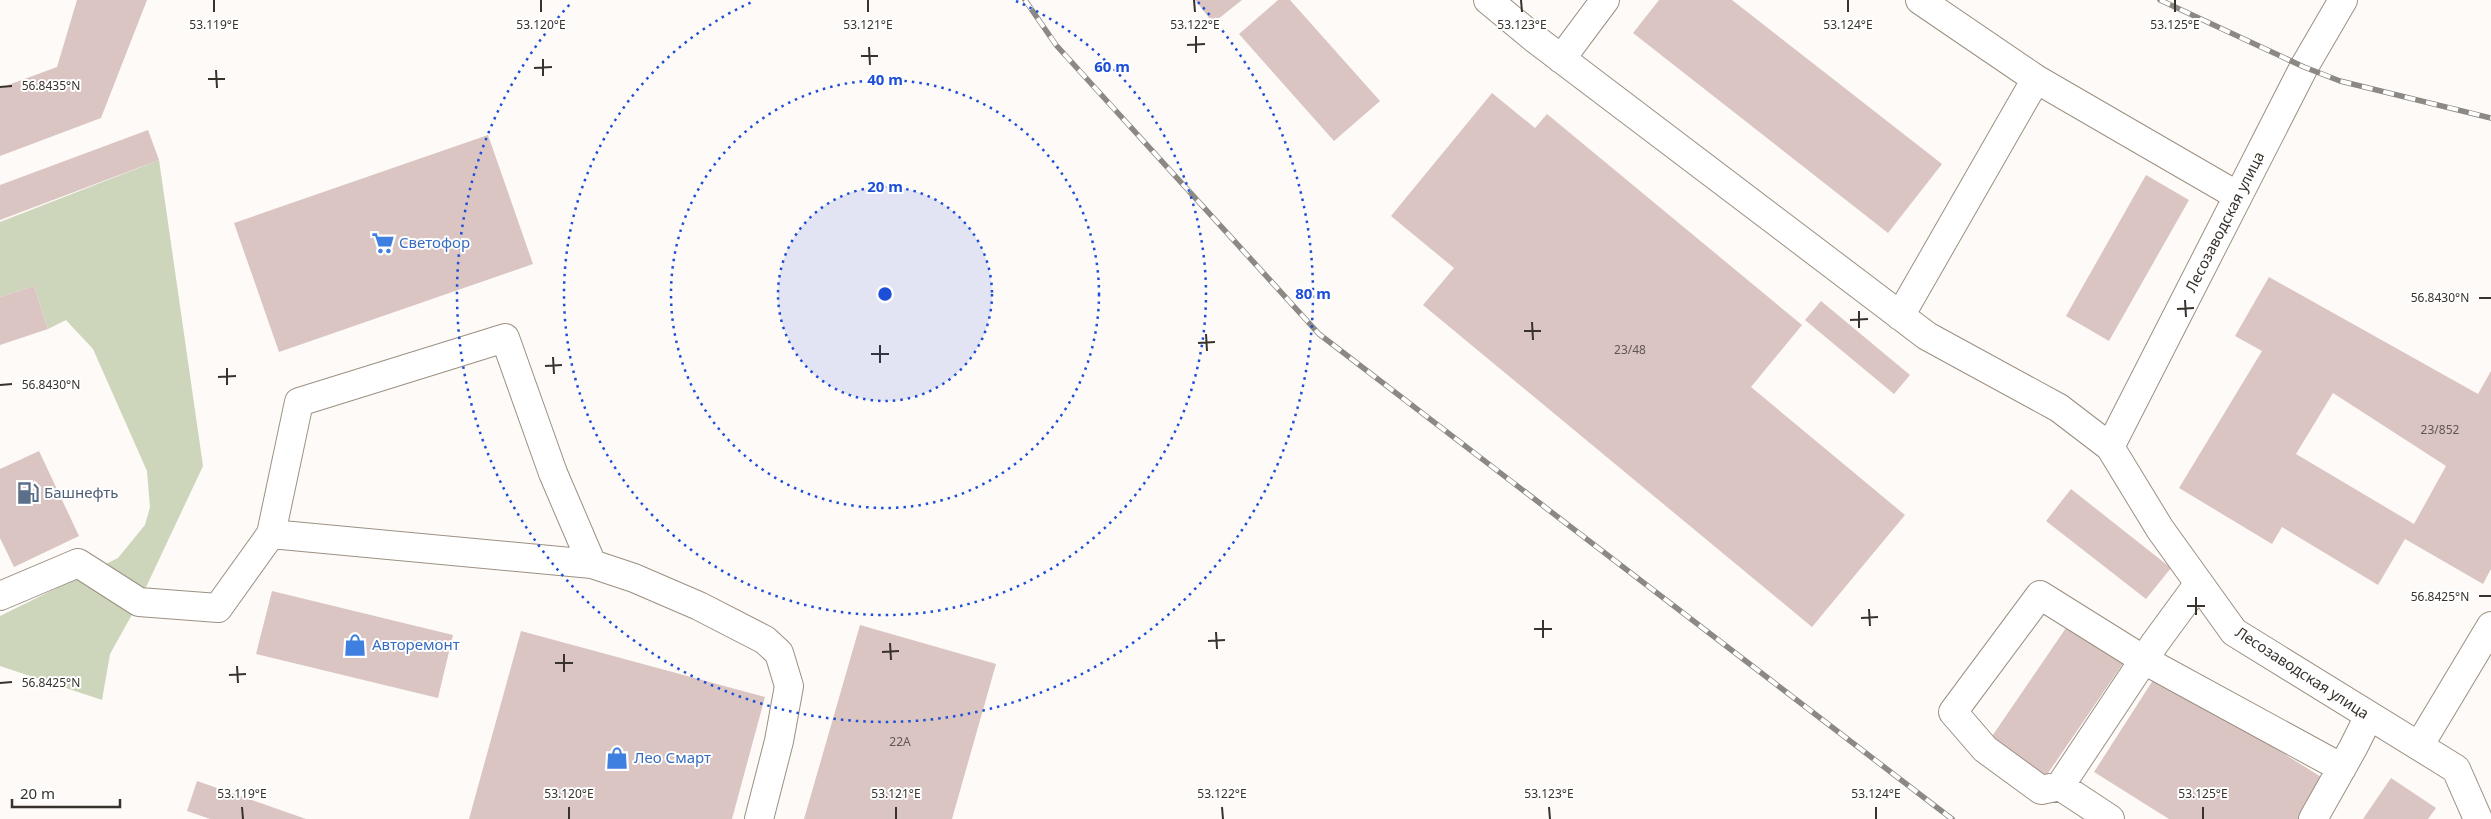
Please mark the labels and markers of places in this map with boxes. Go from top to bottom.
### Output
supermarket icon: Светофор [370,230,396,256]
place label: Светофор [399,232,470,252]
centre of rings [876,285,894,303]
fuel station icon: Башнефть [15,480,41,506]
place label: Башнефть [44,482,119,502]
shop icon: Авторемонт [342,632,368,658]
place label: Авторемонт [372,634,460,654]
shop icon: Лео Смарт [604,745,630,771]
place label: Лео Смарт [634,747,711,767]

